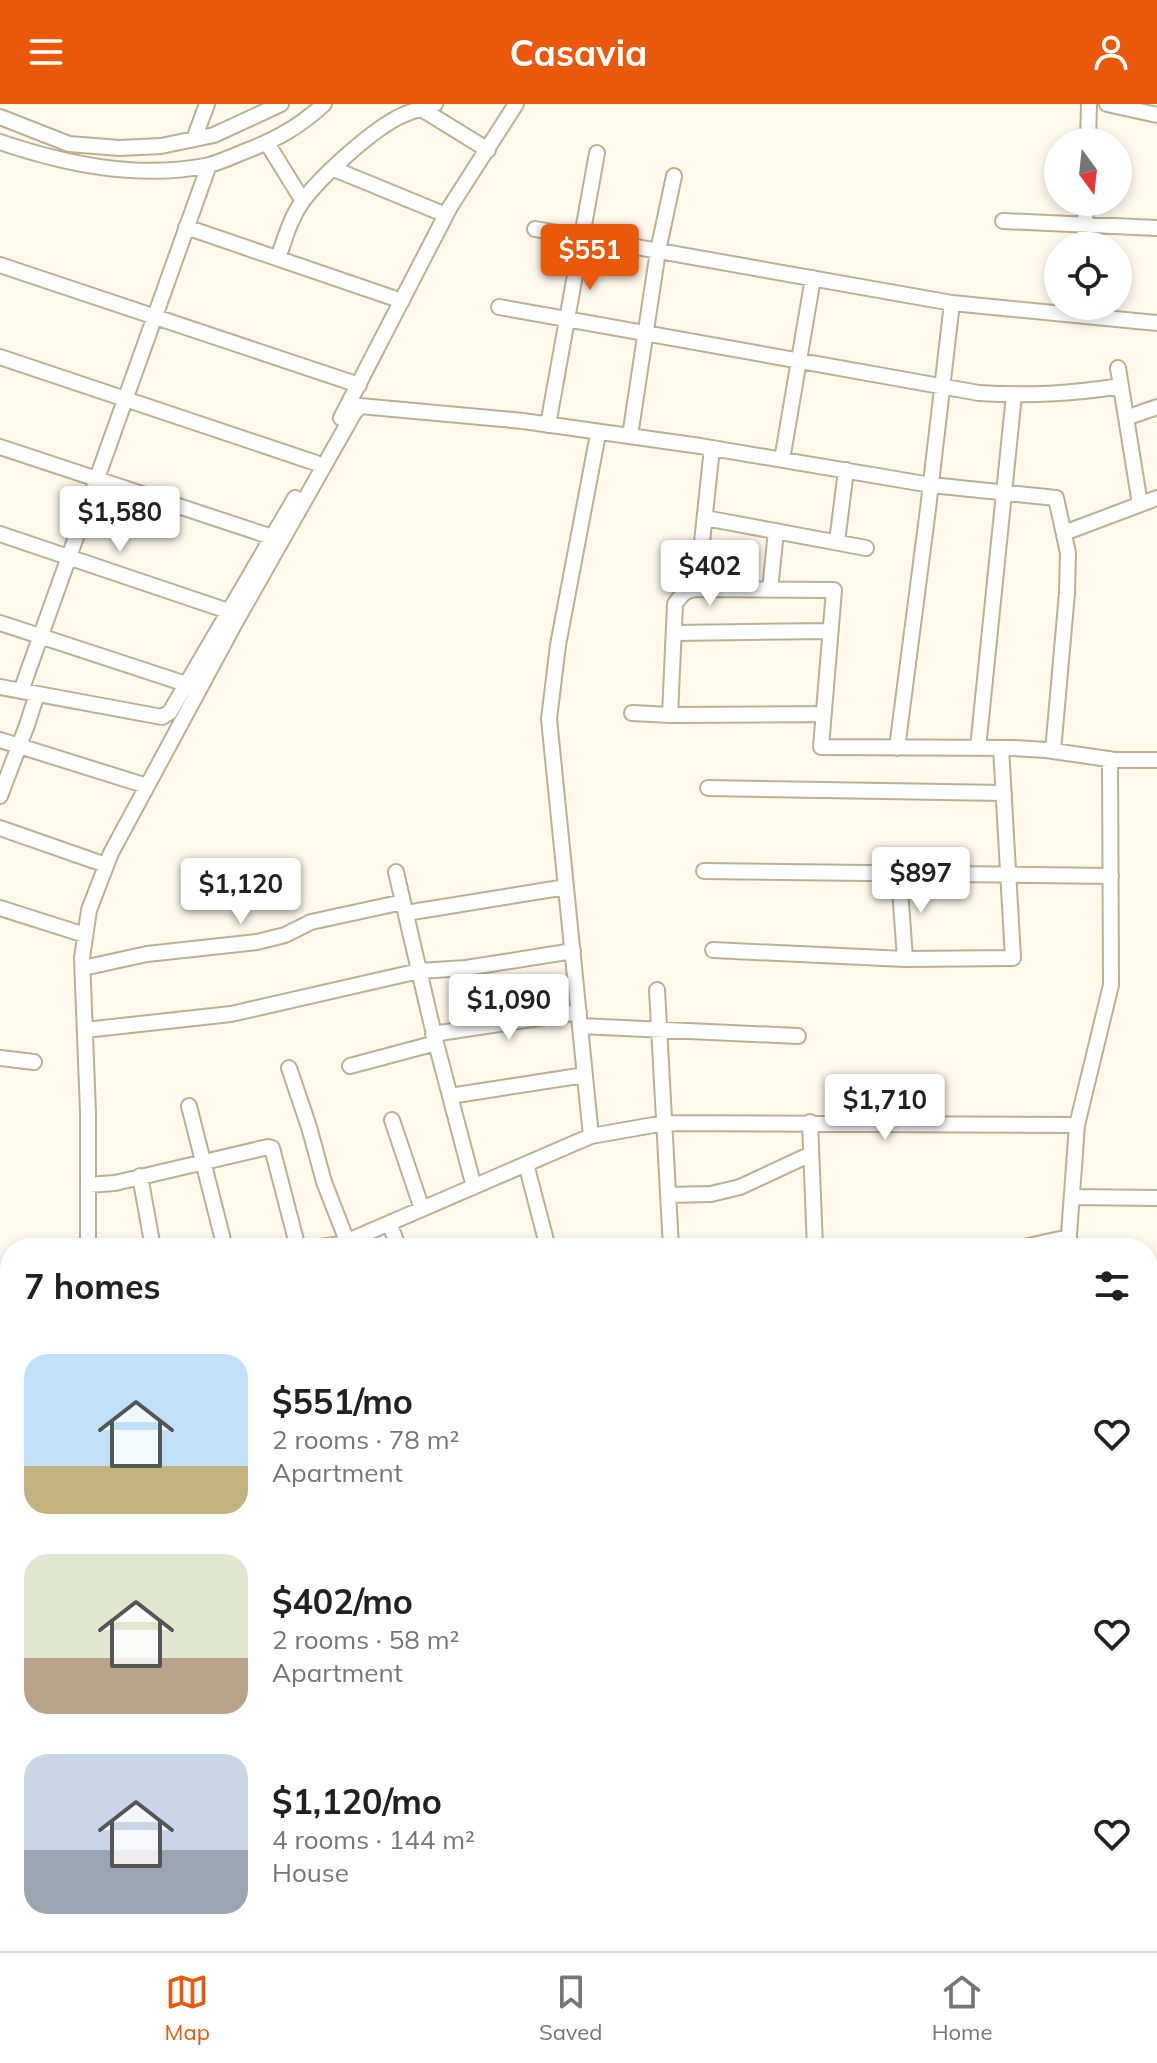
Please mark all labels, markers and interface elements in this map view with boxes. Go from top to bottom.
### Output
icon: menu [24,30,68,74]
text: Casavia [510,30,647,75]
icon: person [1089,30,1133,74]
north arrow [1044,128,1132,216]
map controls [1044,128,1132,320]
pin: $551 [543,224,637,292]
button: locate [1044,232,1132,320]
text: $551 [559,233,621,266]
pin: $1,580 [55,486,185,554]
text: $1,580 [78,495,162,528]
pin: $402 [663,540,757,608]
text: $402 [679,549,741,582]
pin: $897 [874,847,968,915]
text: $897 [890,856,952,889]
pin: $1,120 [176,858,306,926]
text: $1,120 [199,867,283,900]
pin: $1,090 [444,974,574,1042]
text: $1,090 [467,983,551,1016]
pin: $1,710 [820,1074,950,1142]
text: $1,710 [843,1083,927,1116]
icon: filters [1090,1264,1134,1308]
text: 7 homes [24,1265,161,1308]
text: $551/mo [272,1380,413,1423]
icon: home [88,1386,184,1482]
icon: heart [1090,1412,1134,1456]
text: 2 rooms · 78 m² [272,1423,459,1456]
text: Apartment [272,1456,403,1489]
text: $402/mo [272,1580,413,1623]
icon: home [88,1586,184,1682]
icon: heart [1090,1612,1134,1656]
text: 2 rooms · 58 m² [272,1623,459,1656]
text: Apartment [272,1656,403,1689]
text: $1,120/mo [272,1780,442,1823]
icon: home [88,1786,184,1882]
icon: heart [1090,1812,1134,1856]
text: 4 rooms · 144 m² [272,1823,475,1856]
text: House [272,1856,349,1889]
tab: Map [165,1970,210,2046]
tab: Saved [539,1970,603,2046]
tab: Home [932,1970,992,2046]

